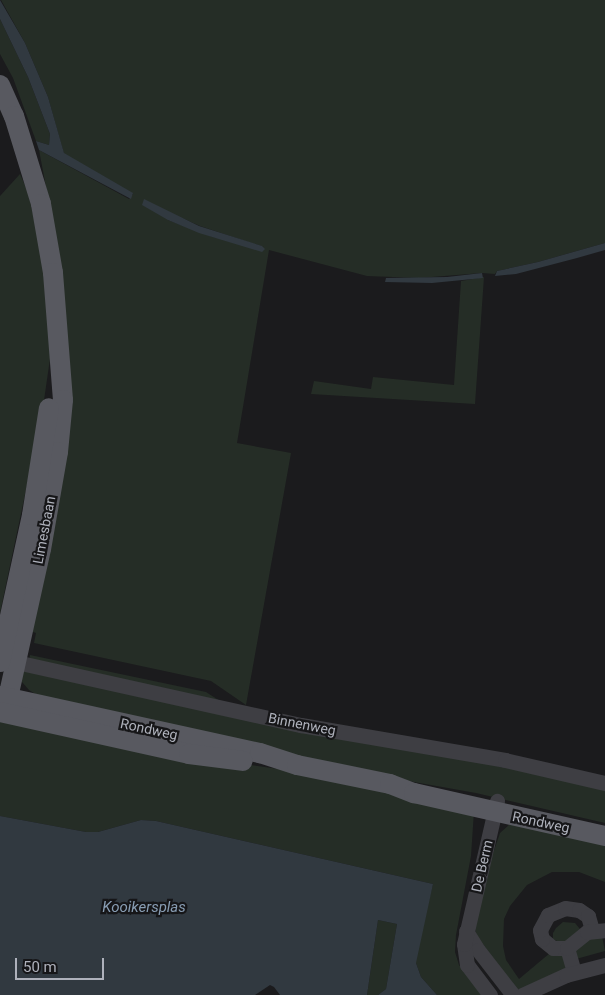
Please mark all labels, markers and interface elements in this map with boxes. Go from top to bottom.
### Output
street label: Limesbaan [29,495,59,565]
street label: Binnenweg [267,709,337,739]
street label: Rondweg [119,715,179,743]
street label: Rondweg [511,808,571,836]
street label: De Berm [468,838,496,894]
water label: Kooikersplas [102,899,186,917]
scale bar [18,948,106,980]
text: 50 m [23,958,57,976]

